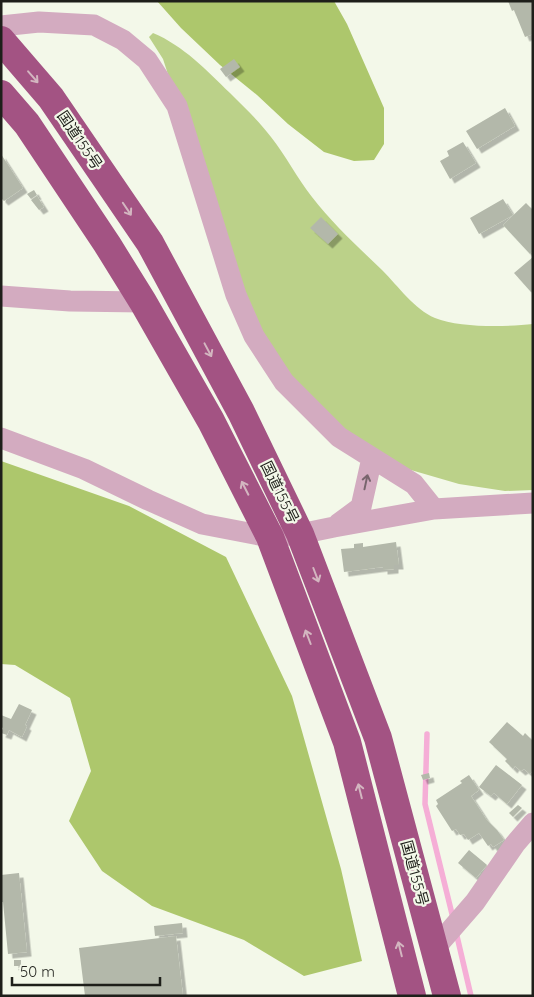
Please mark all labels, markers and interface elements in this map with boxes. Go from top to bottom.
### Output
one-way arrow [27,70,38,83]
street label: 国道155号 [53,107,107,173]
one-way arrow [122,202,132,216]
one-way arrow [203,343,213,358]
street label: 国道155号 [257,458,303,526]
one-way arrow [362,474,372,490]
one-way arrow [240,480,250,495]
one-way arrow [312,567,321,583]
one-way arrow [303,630,312,645]
one-way arrow [355,784,364,800]
street label: 国道155号 [397,838,433,908]
one-way arrow [395,941,404,957]
scale bar [12,954,160,986]
text: 50 m [20,962,55,981]

